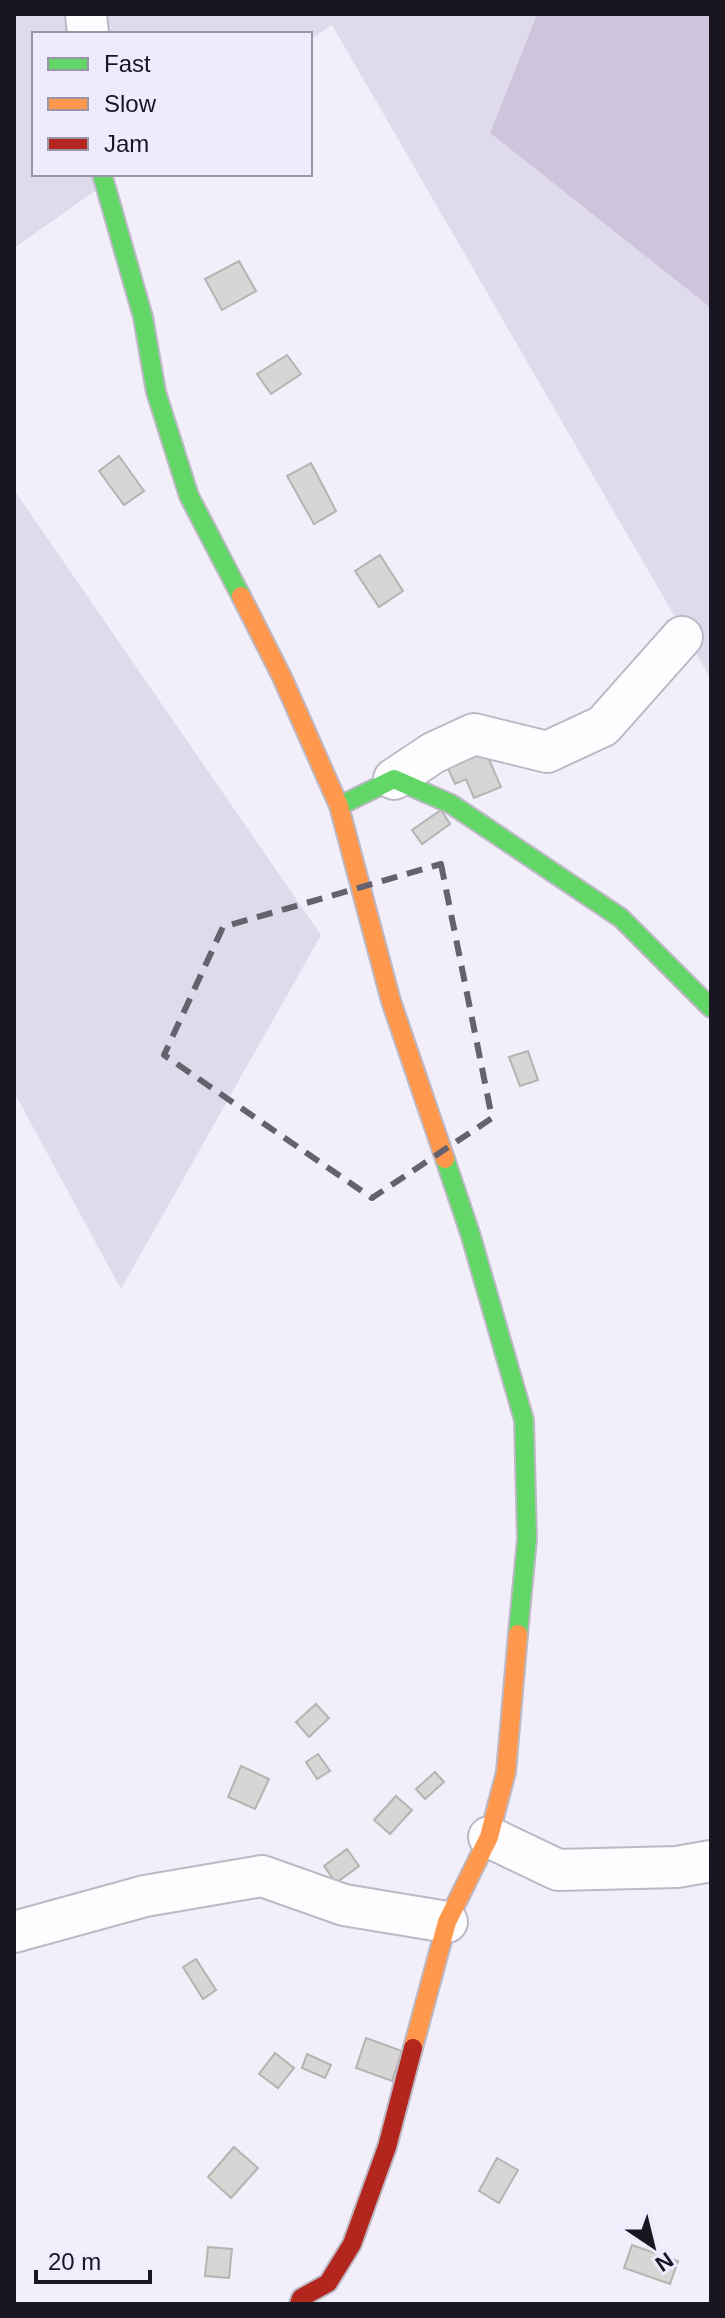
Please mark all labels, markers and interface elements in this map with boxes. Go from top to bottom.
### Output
legend [32,32,312,176]
text: Fast [104,50,151,77]
text: Slow [104,90,157,117]
text: Jam [104,130,149,157]
north arrow [613,2206,693,2286]
scale bar [36,2234,150,2284]
text: N [651,2247,678,2277]
text: 20 m [48,2248,101,2275]

